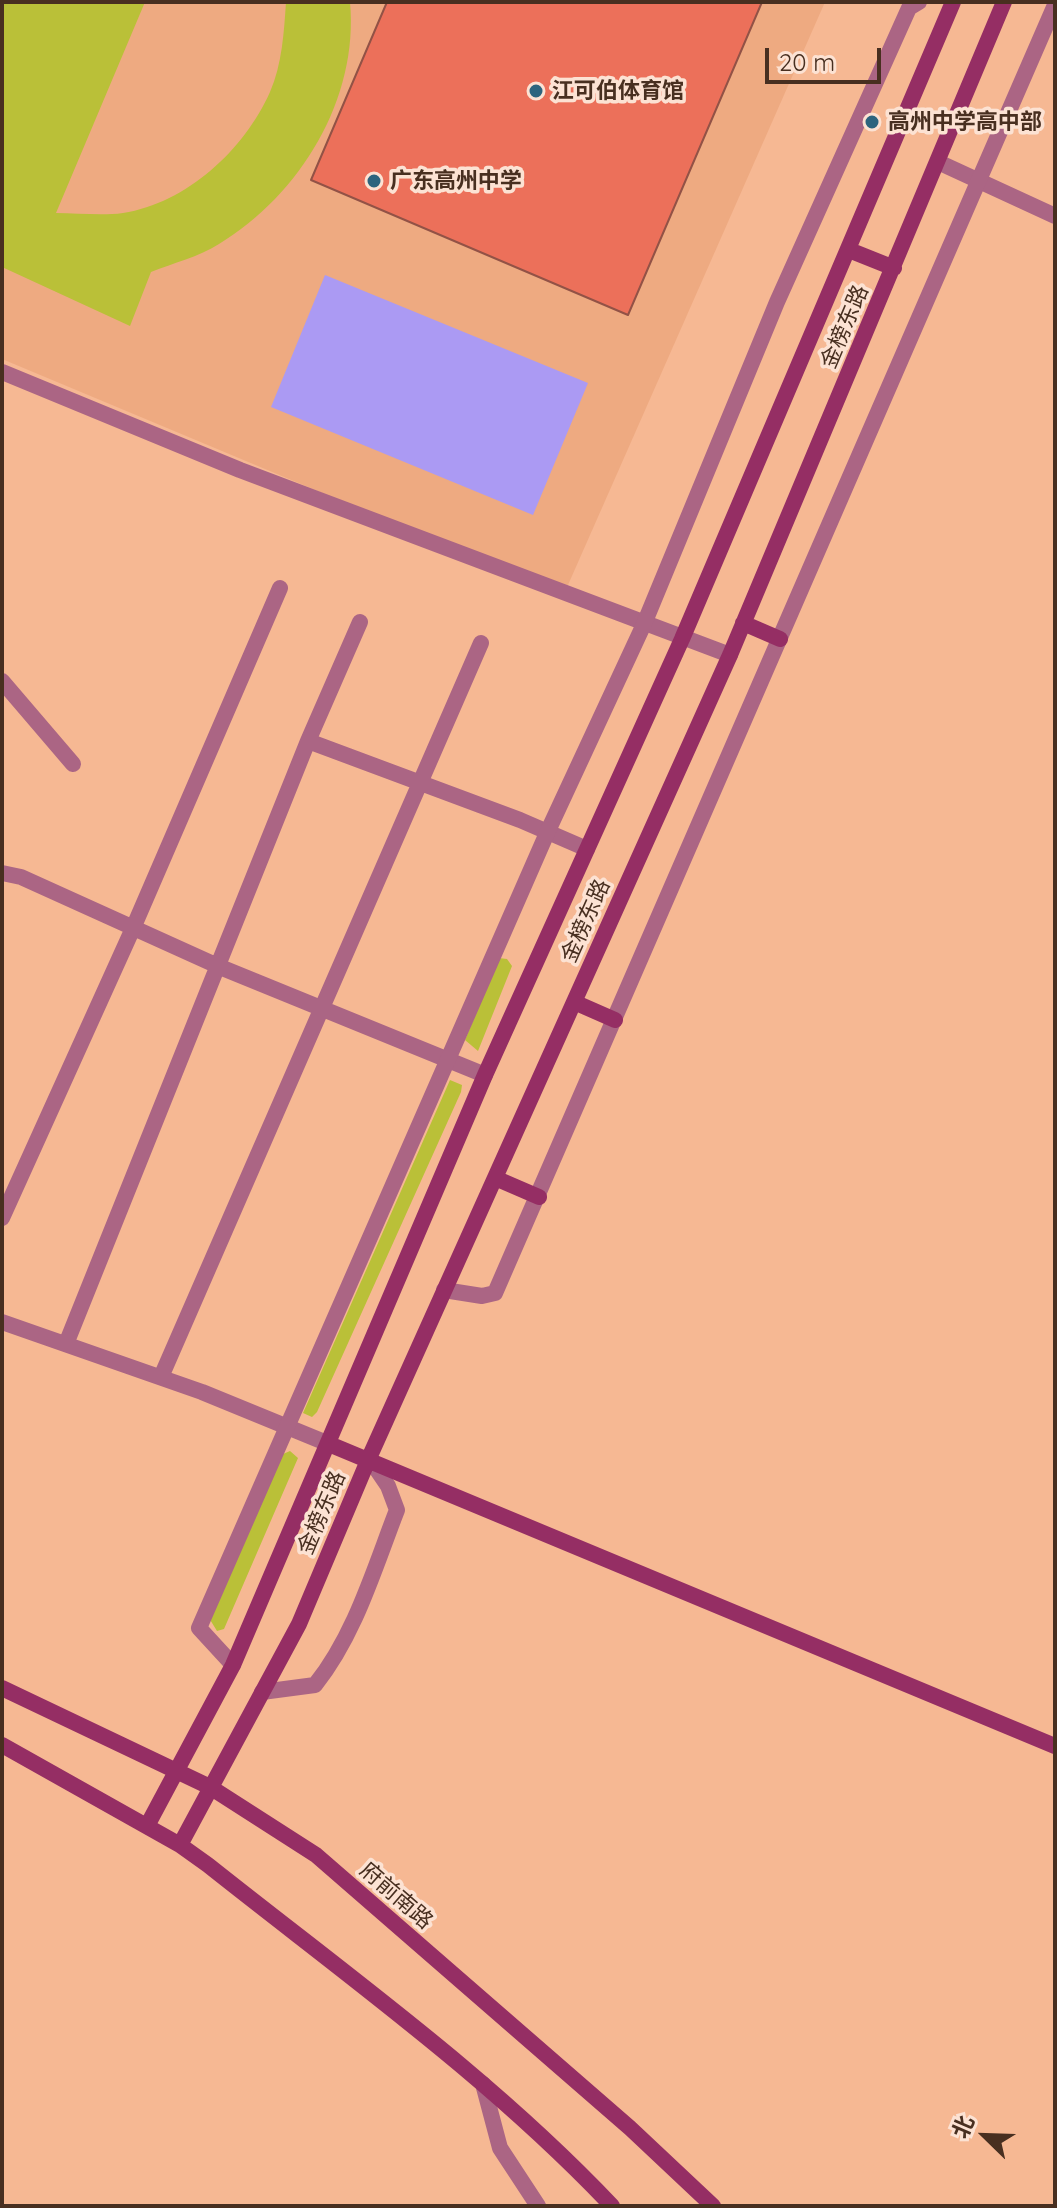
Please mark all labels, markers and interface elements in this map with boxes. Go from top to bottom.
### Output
scale bar [769,32,885,82]
text: 20 m [779,47,835,77]
place label: 江可伯体育馆 [552,78,684,104]
marker: 江可伯体育馆 [527,82,545,100]
place label: 高州中学高中部 [888,109,1042,135]
marker: 高州中学高中部 [863,113,881,131]
place label: 广东高州中学 [390,168,522,194]
marker: 广东高州中学 [365,172,383,190]
street label: 金榜东路 [816,281,874,373]
street label: 金榜东路 [556,875,616,967]
street label: 金榜东路 [293,1467,351,1559]
street label: 府前南路 [354,1857,438,1935]
north arrow [945,2096,1025,2176]
text: 北 [946,2111,980,2142]

